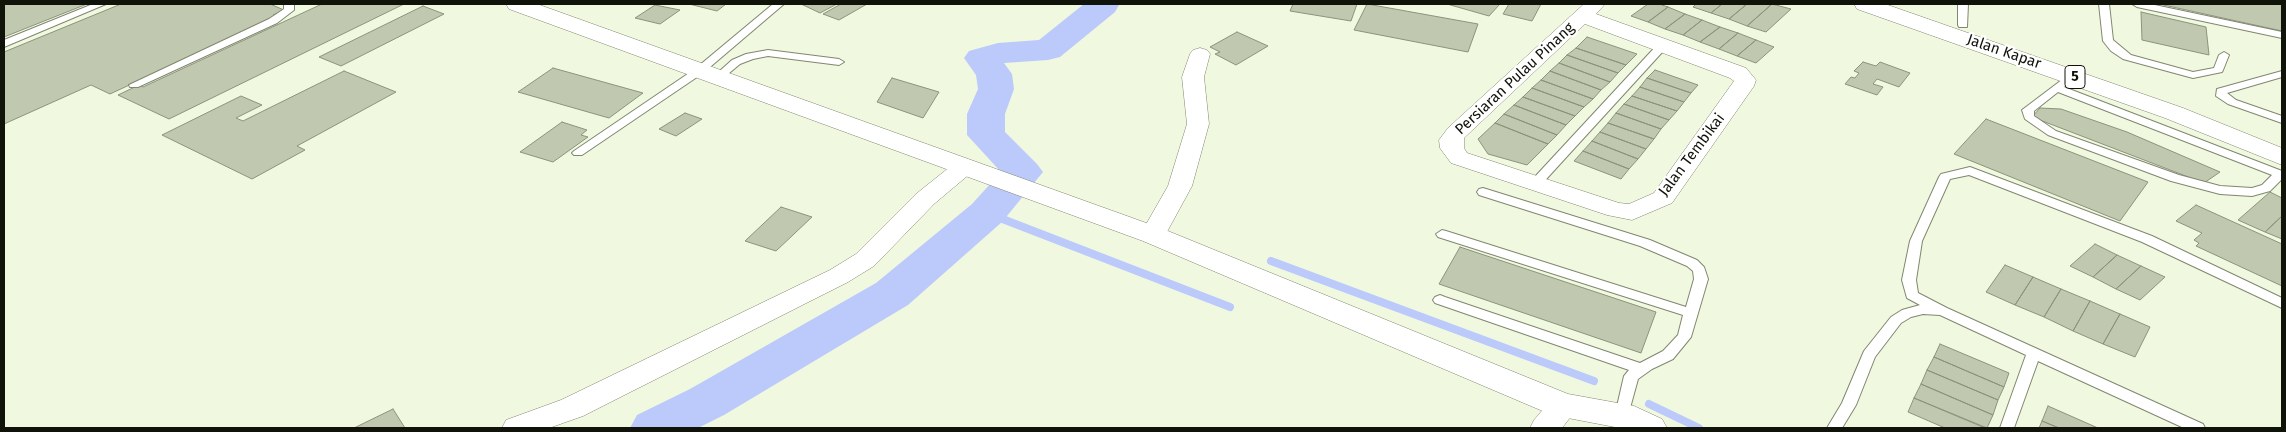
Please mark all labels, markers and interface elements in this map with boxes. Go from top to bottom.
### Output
street label: Persiaran Pulau Pinang [1452,19,1578,139]
street label: Jalan Kapar [1964,31,2044,73]
road number: 5 [2065,66,2085,88]
street label: Jalan Tembikai [1655,110,1729,200]

